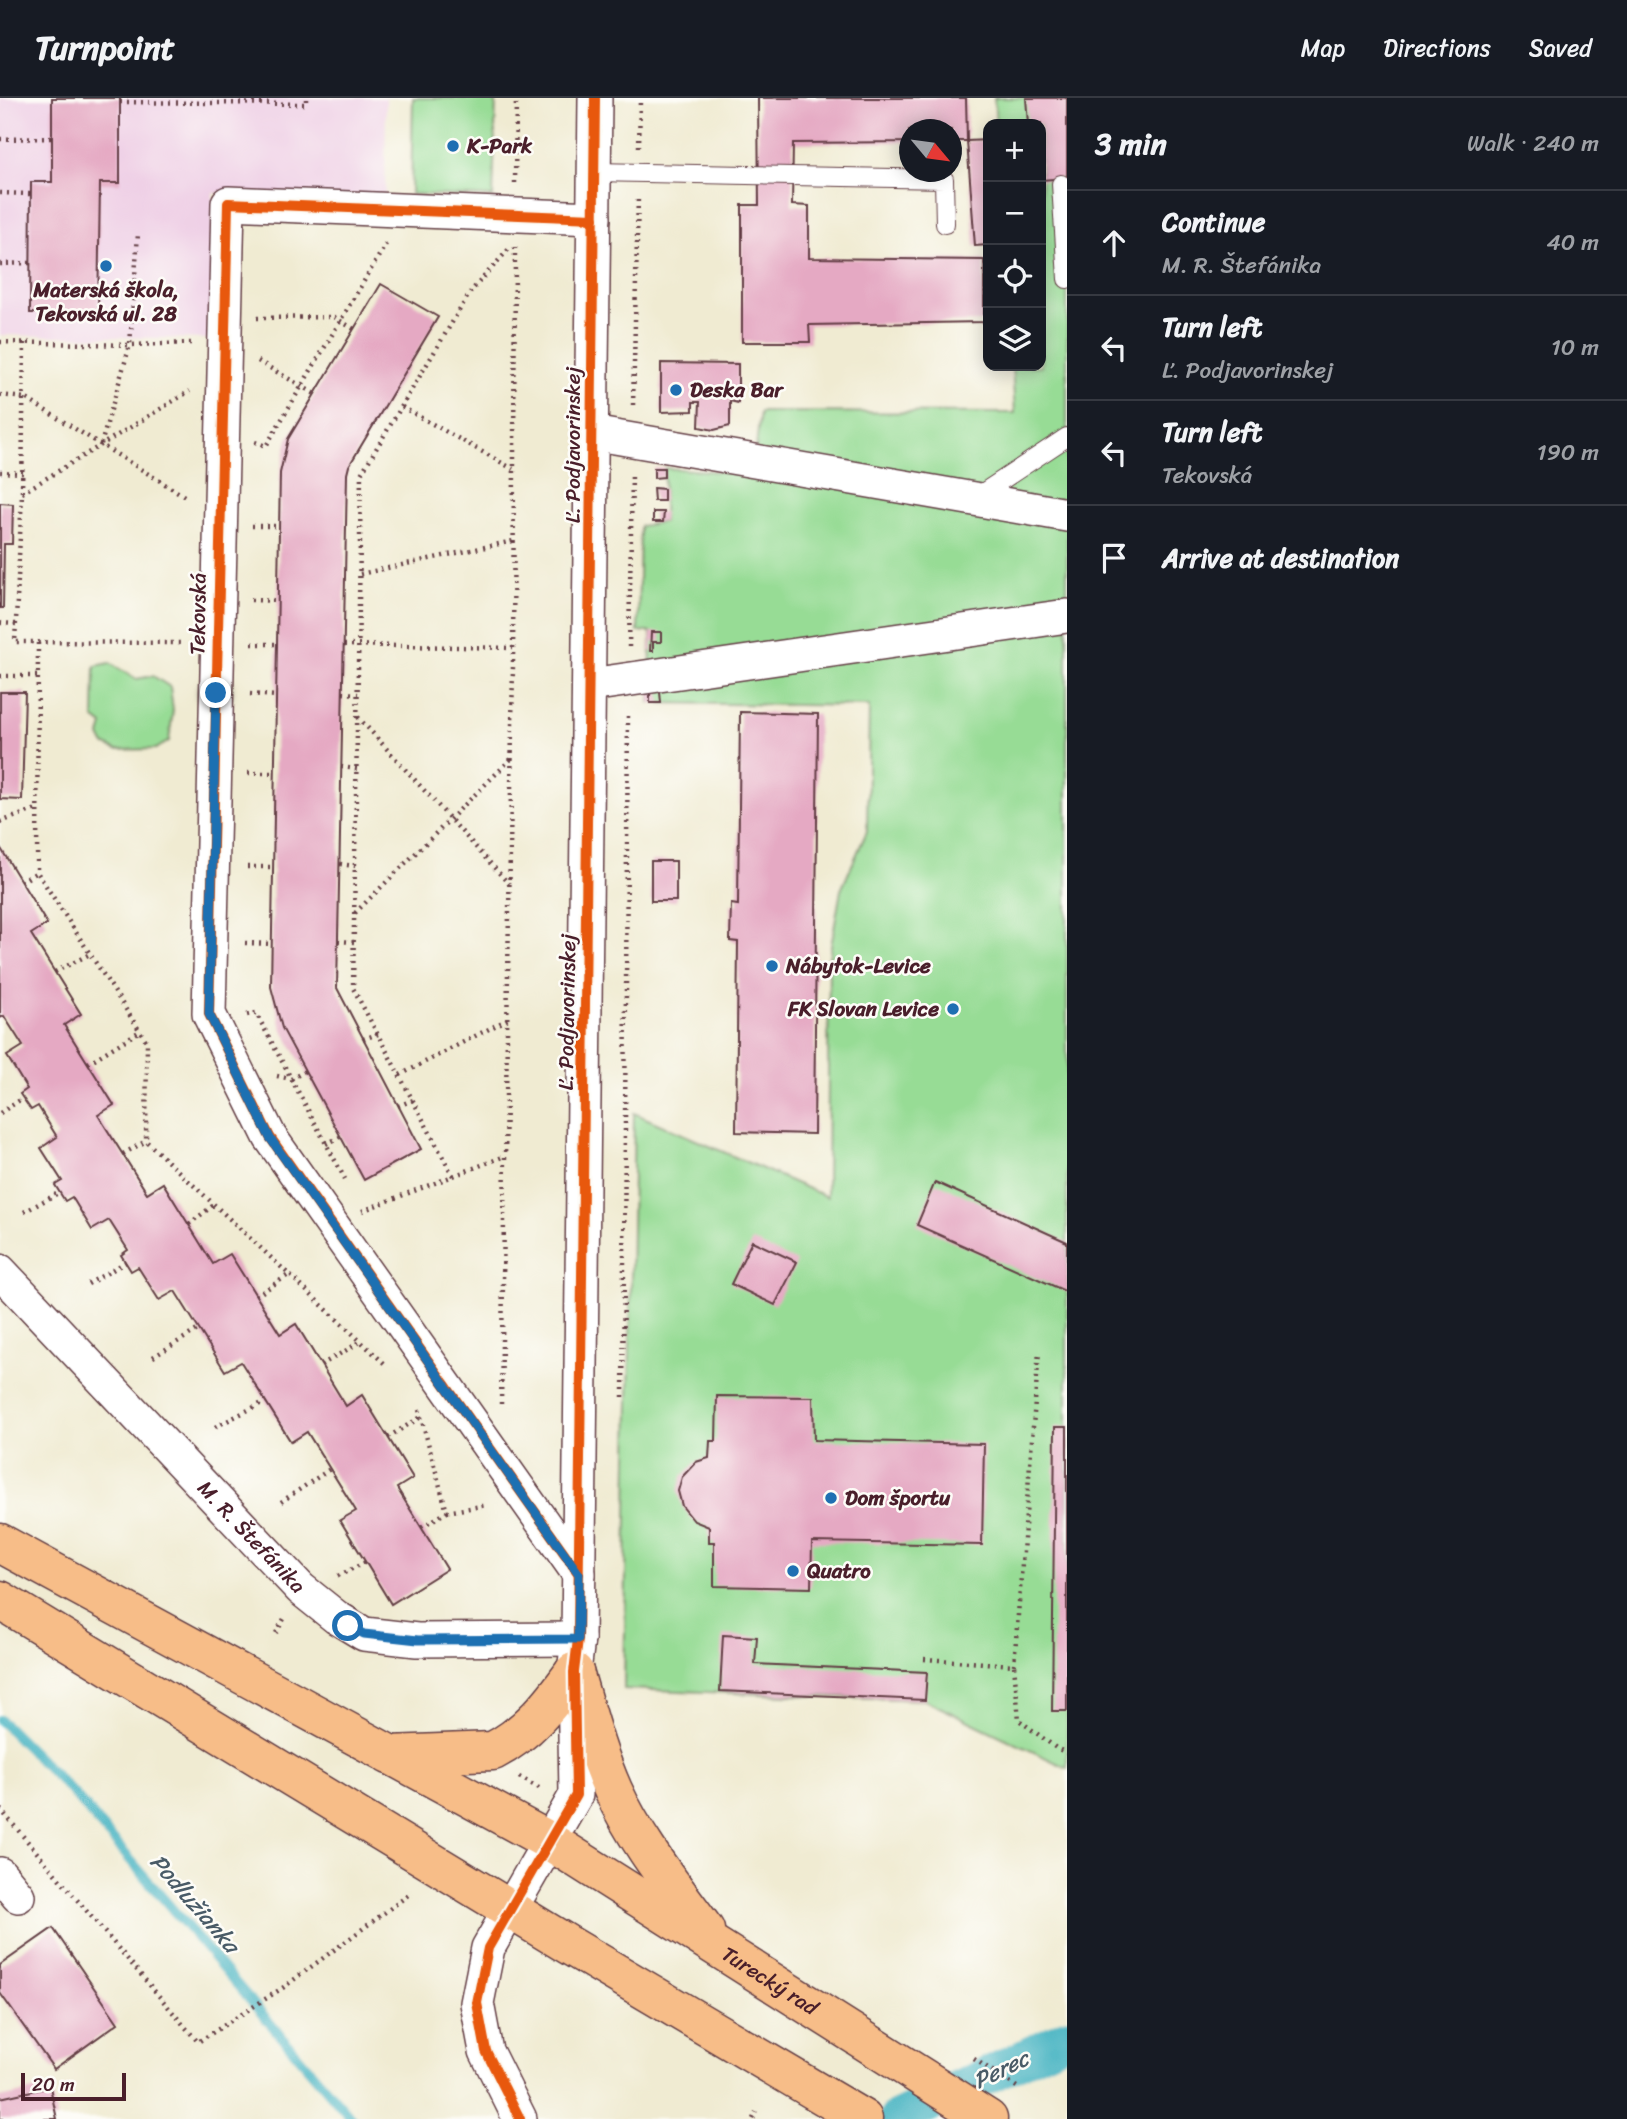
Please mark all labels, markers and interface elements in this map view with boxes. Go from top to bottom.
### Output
text: Turnpoint [35,19,175,77]
text: Map [1301,27,1345,69]
text: Directions [1383,27,1491,69]
text: Saved [1529,27,1592,69]
text: 3 min [1095,117,1167,171]
north arrow [899,119,962,182]
map controls [983,119,1046,371]
button: + [983,119,1046,182]
text: Walk · 240 m [1467,123,1599,164]
place label: K-Park [466,127,533,165]
marker: K-Park [445,138,461,154]
button: − [983,182,1046,245]
text: Continue [1162,199,1265,245]
text: 40 m [1546,222,1599,263]
icon: ahead [1095,224,1133,262]
button: locate [983,245,1046,308]
text: M. R. Štefánika [1162,245,1321,286]
marker: Materská škola, Tekovská ul. 28 [98,258,114,274]
place label: Materská škola, Tekovská ul. 28 [32,271,179,333]
text: Turn left [1162,304,1262,350]
button: layers [983,308,1046,371]
text: 10 m [1551,327,1599,368]
icon: left [1095,329,1133,367]
text: Ľ. Podjavorinskej [1162,350,1334,391]
street label: Ľ. Podjavorinskej [554,367,592,523]
place label: Deska Bar [690,371,784,409]
marker: Deska Bar [668,382,684,398]
text: Turn left [1162,409,1262,455]
text: 190 m [1537,432,1599,473]
icon: left [1095,434,1133,472]
text: Tekovská [1162,455,1252,496]
text: Arrive at destination [1162,535,1399,581]
icon: arrive [1095,539,1133,577]
street label: Tekovská [178,572,218,656]
route end [200,677,231,708]
street label: Ľ. Podjavorinskej [547,933,587,1091]
place label: Nábytok-Levice [785,947,931,985]
marker: Nábytok-Levice [764,958,780,974]
place label: FK Slovan Levice [787,990,939,1028]
marker: FK Slovan Levice [945,1001,961,1017]
street label: M. R. Štefánika [188,1471,316,1603]
place label: Dom športu [845,1479,951,1517]
marker: Dom športu [823,1490,839,1506]
place label: Quatro [807,1552,871,1590]
marker: Quatro [785,1563,801,1579]
route start [332,1610,363,1641]
water label: Podlužianka [139,1844,252,1965]
street label: Turecký rad [714,1936,828,2027]
water label: Perec [966,2038,1038,2101]
text: 20 m [32,2068,75,2101]
scale bar [21,2070,126,2102]

